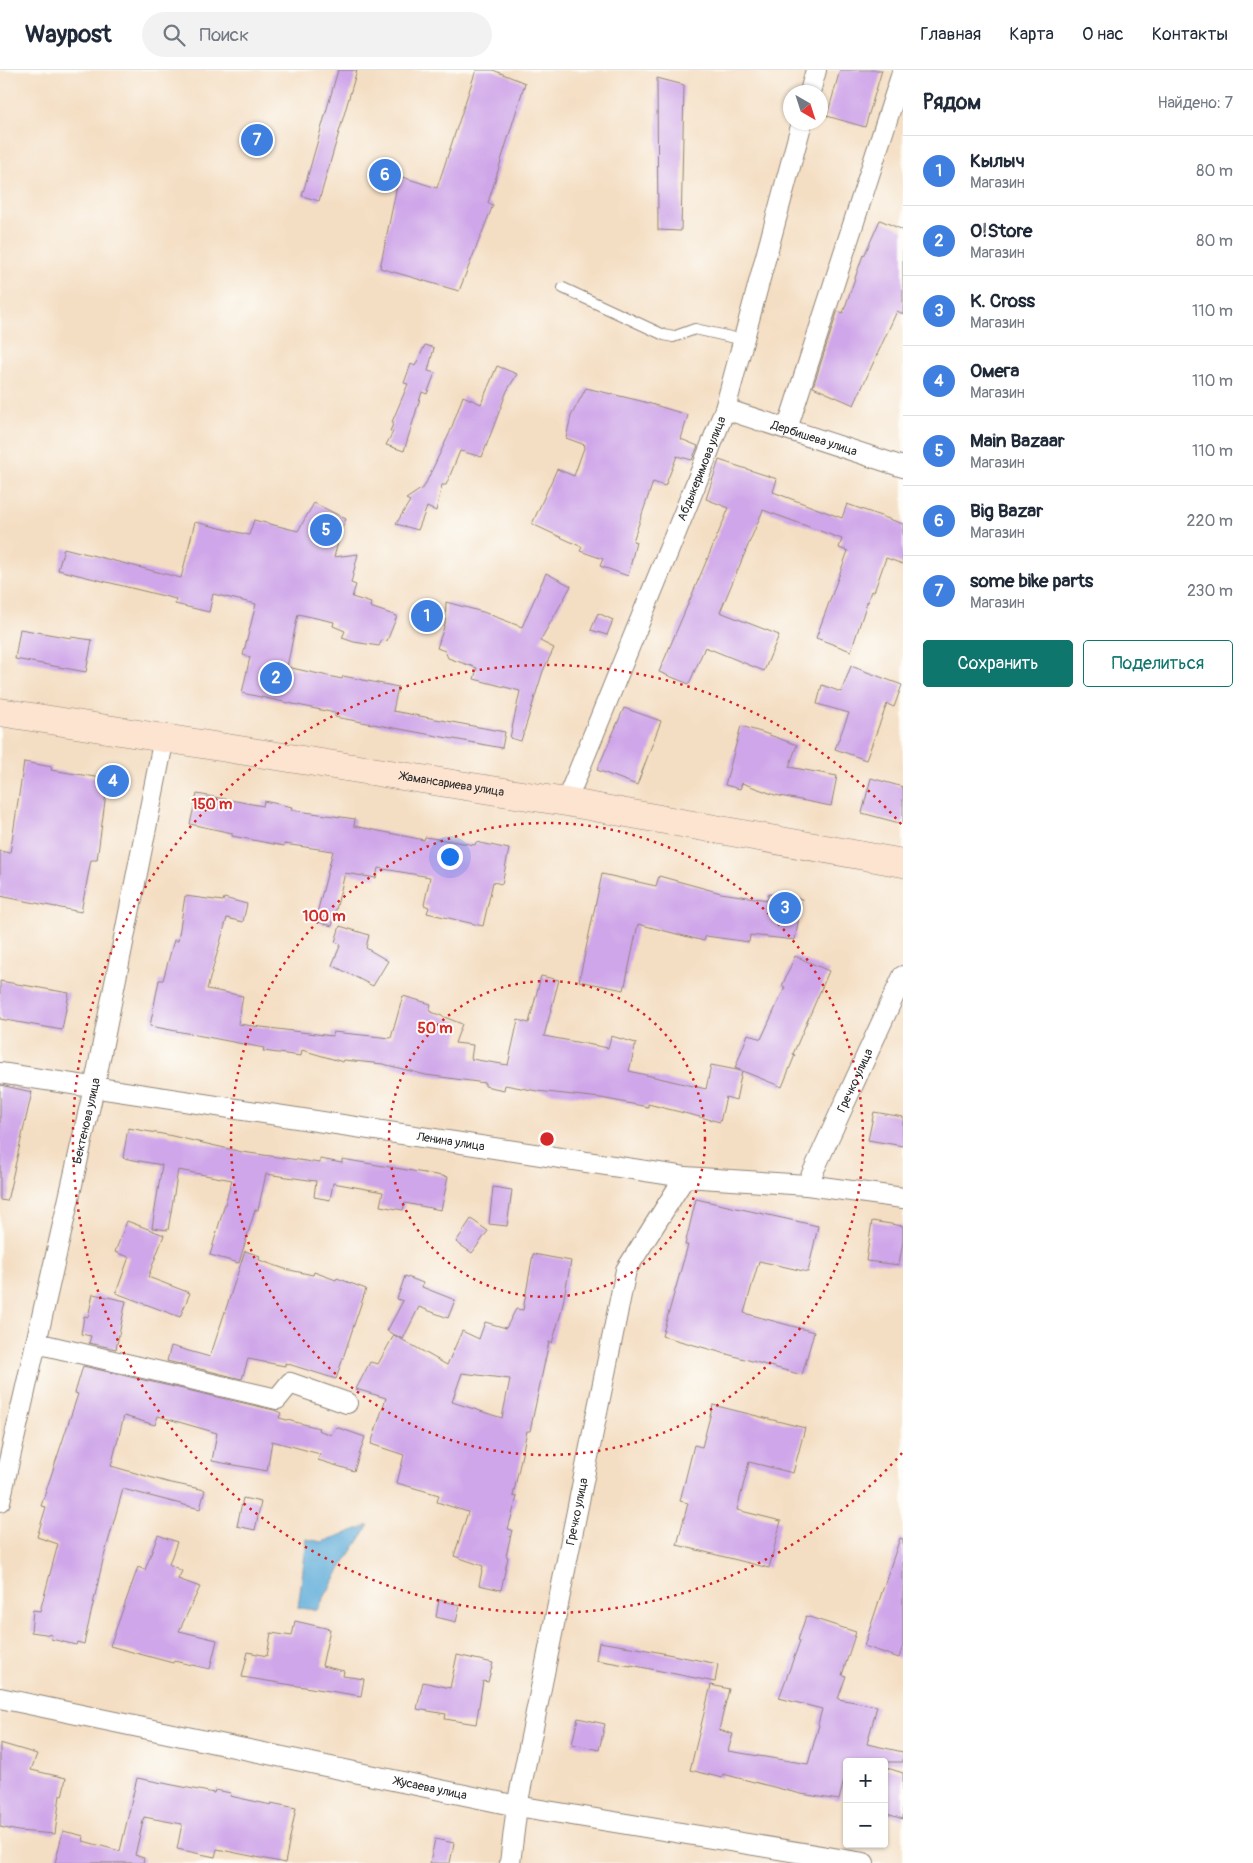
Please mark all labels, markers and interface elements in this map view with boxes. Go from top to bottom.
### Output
search box [142,12,492,57]
text: Waypost [25,20,112,49]
icon: search [160,21,188,49]
text: Поиск [200,23,249,47]
text: Главная [920,23,981,46]
text: Карта [1009,23,1054,46]
text: О нас [1082,23,1124,46]
text: Контакты [1152,23,1228,46]
north arrow [783,85,828,130]
text: Рядом [923,89,981,116]
text: Найдено: 7 [1157,93,1233,113]
pin: 7 [241,121,273,159]
text: Кылыч [970,149,1025,173]
pin: 6 [369,156,401,194]
text: 1 [936,161,942,181]
text: 80 m [1196,161,1233,181]
text: Магазин [970,173,1025,193]
text: O!Store [970,219,1032,243]
text: 2 [935,231,943,251]
text: 80 m [1196,231,1233,251]
text: Магазин [970,243,1025,263]
text: K. Cross [970,289,1035,313]
text: 3 [935,301,943,321]
text: 110 m [1192,301,1233,321]
text: Магазин [970,313,1025,333]
text: Омега [970,359,1019,383]
text: 4 [934,371,944,391]
text: 110 m [1192,371,1233,391]
text: Магазин [970,383,1025,403]
street label: Абдыкеримова улица [674,414,730,523]
street label: Дербишева улица [768,417,859,460]
text: Main Bazaar [970,429,1065,453]
text: 5 [935,441,943,461]
text: 110 m [1192,441,1233,461]
text: Магазин [970,453,1025,473]
text: Big Bazar [970,499,1043,523]
pin: 5 [310,511,342,549]
text: 6 [934,511,944,531]
text: 220 m [1187,511,1233,531]
text: Магазин [970,523,1025,543]
text: some bike parts [970,569,1093,593]
text: 7 [935,581,943,601]
text: 230 m [1187,581,1233,601]
text: Магазин [970,593,1025,613]
pin: 1 [411,597,443,635]
button: Сохранить [923,640,1073,687]
button: Поделиться [1083,640,1233,687]
pin: 2 [260,659,292,697]
pin: 4 [97,762,129,800]
street label: Жамансариева улица [397,768,506,800]
text: 150 m [192,795,232,814]
your location [437,844,463,870]
pin: 3 [769,889,801,927]
text: 100 m [303,907,345,926]
text: 50 m [418,1019,452,1038]
street label: Гречко улица [834,1046,877,1115]
street label: Бектенова улица [70,1076,104,1165]
street label: Ленина улица [415,1129,486,1155]
centre of rings [538,1130,556,1148]
street label: Гречко улица [563,1476,592,1547]
map controls [843,1758,888,1848]
button: + [843,1758,888,1803]
street label: Жусаева улица [391,1773,469,1803]
button: − [843,1803,888,1848]

